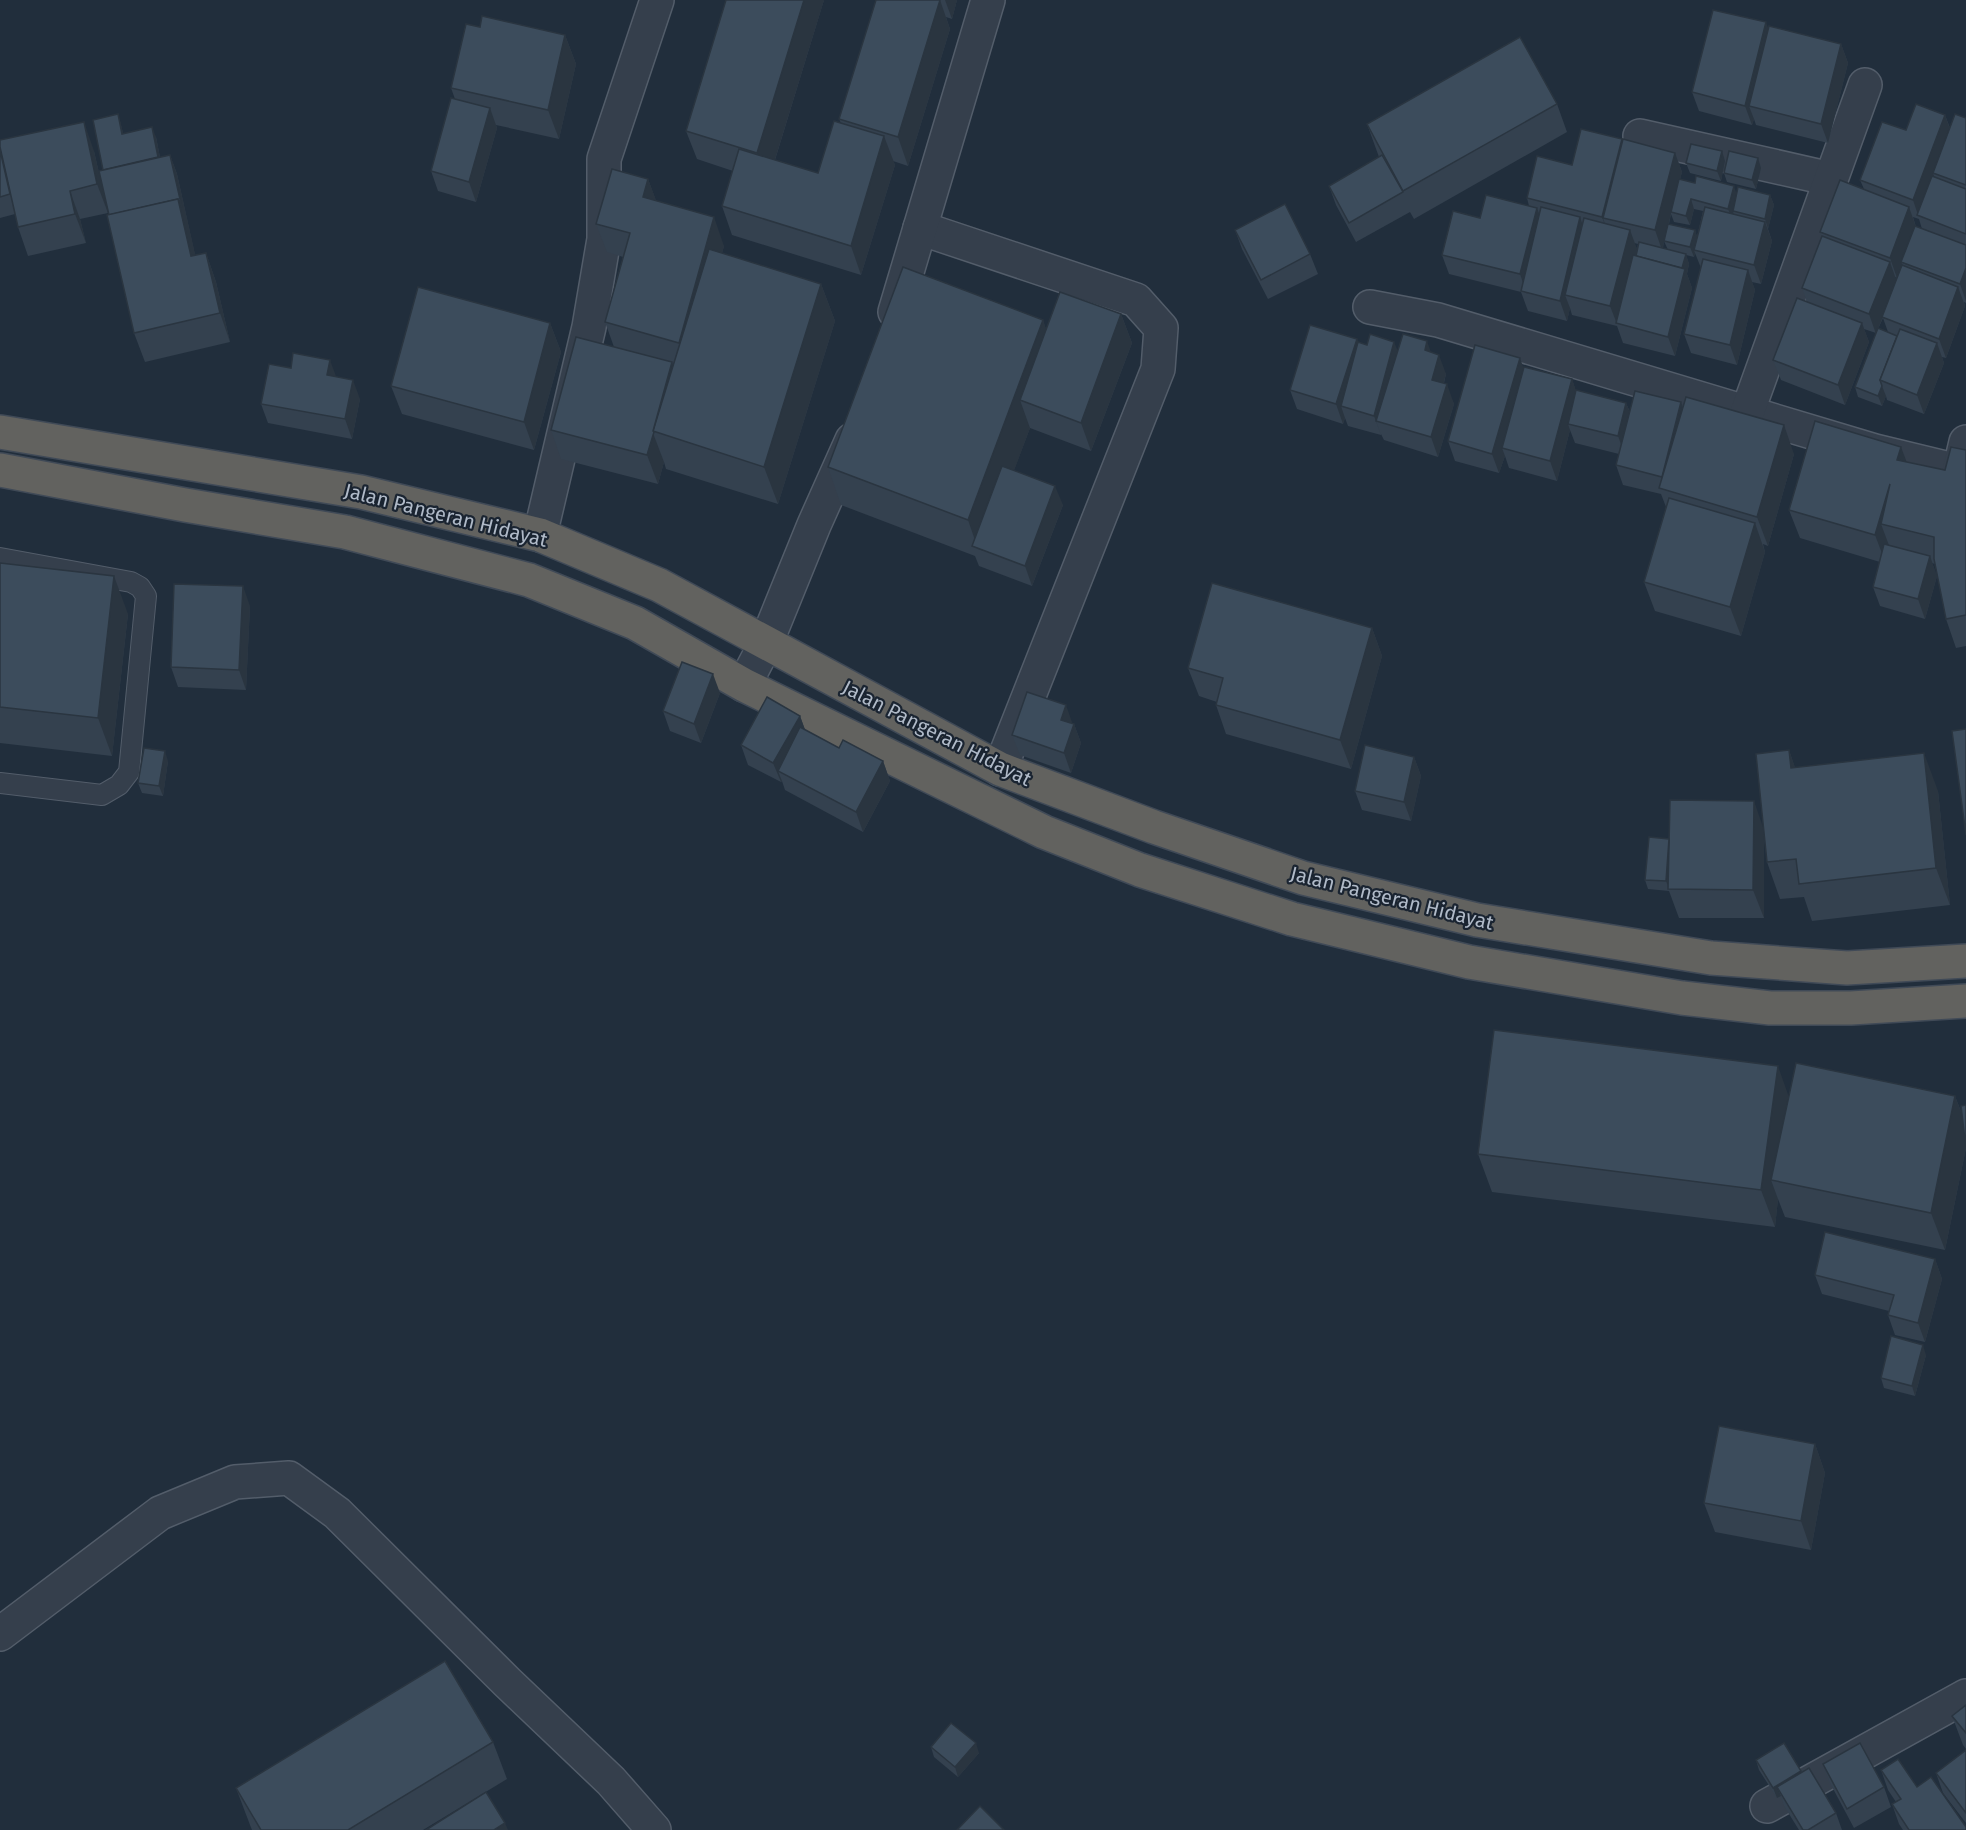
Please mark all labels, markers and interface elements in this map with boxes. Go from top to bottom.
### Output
street label: Jalan Pangeran Hidayat [342,478,551,552]
street label: Jalan Pangeran Hidayat [838,675,1036,791]
street label: Jalan Pangeran Hidayat [1288,861,1497,935]

